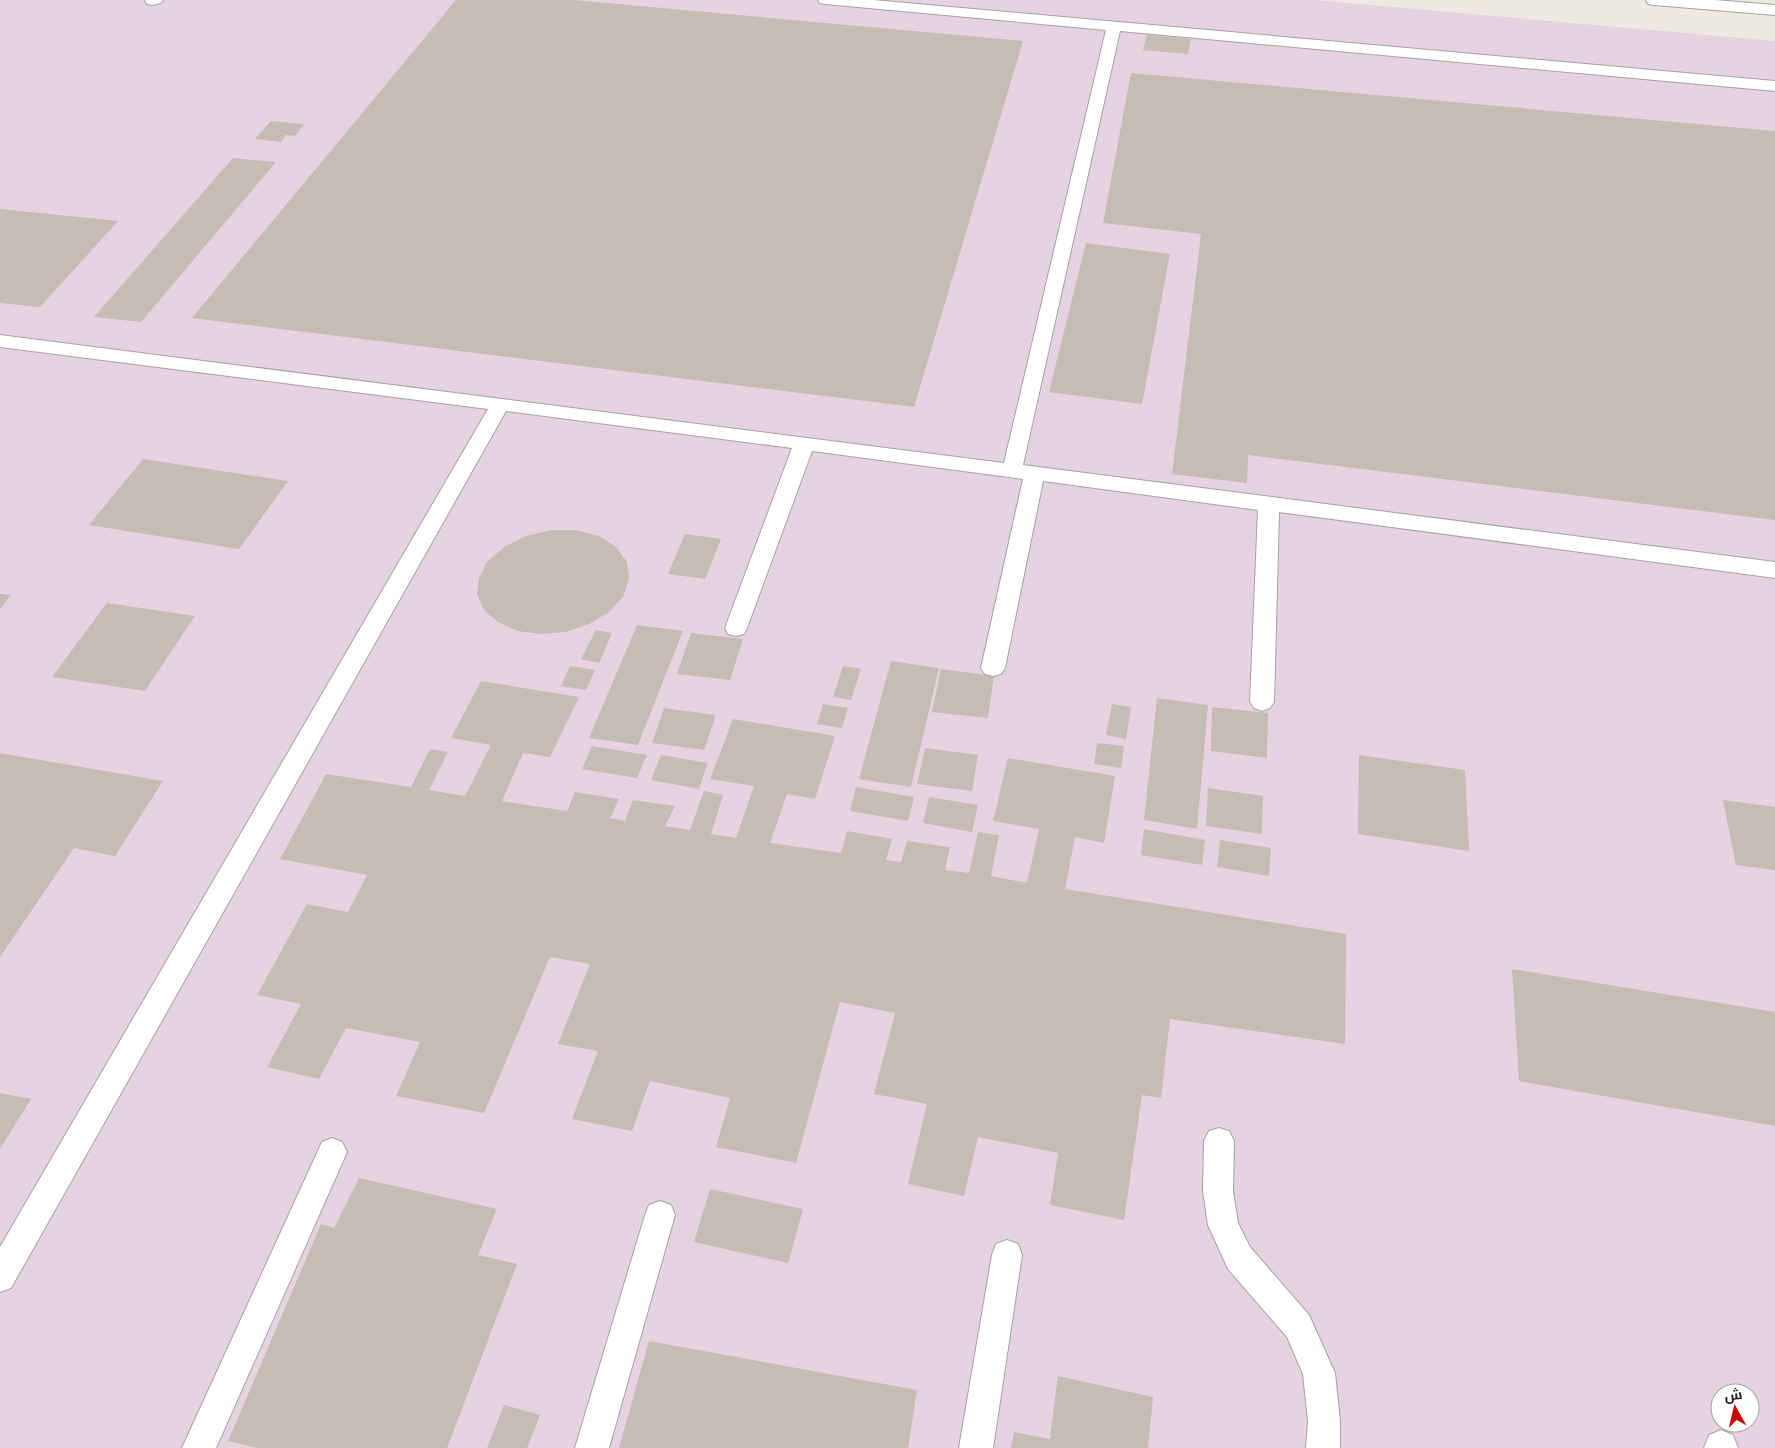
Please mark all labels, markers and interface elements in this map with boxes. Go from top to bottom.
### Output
north arrow [1710,1383,1760,1433]
text: ش [1723,1386,1744,1406]

